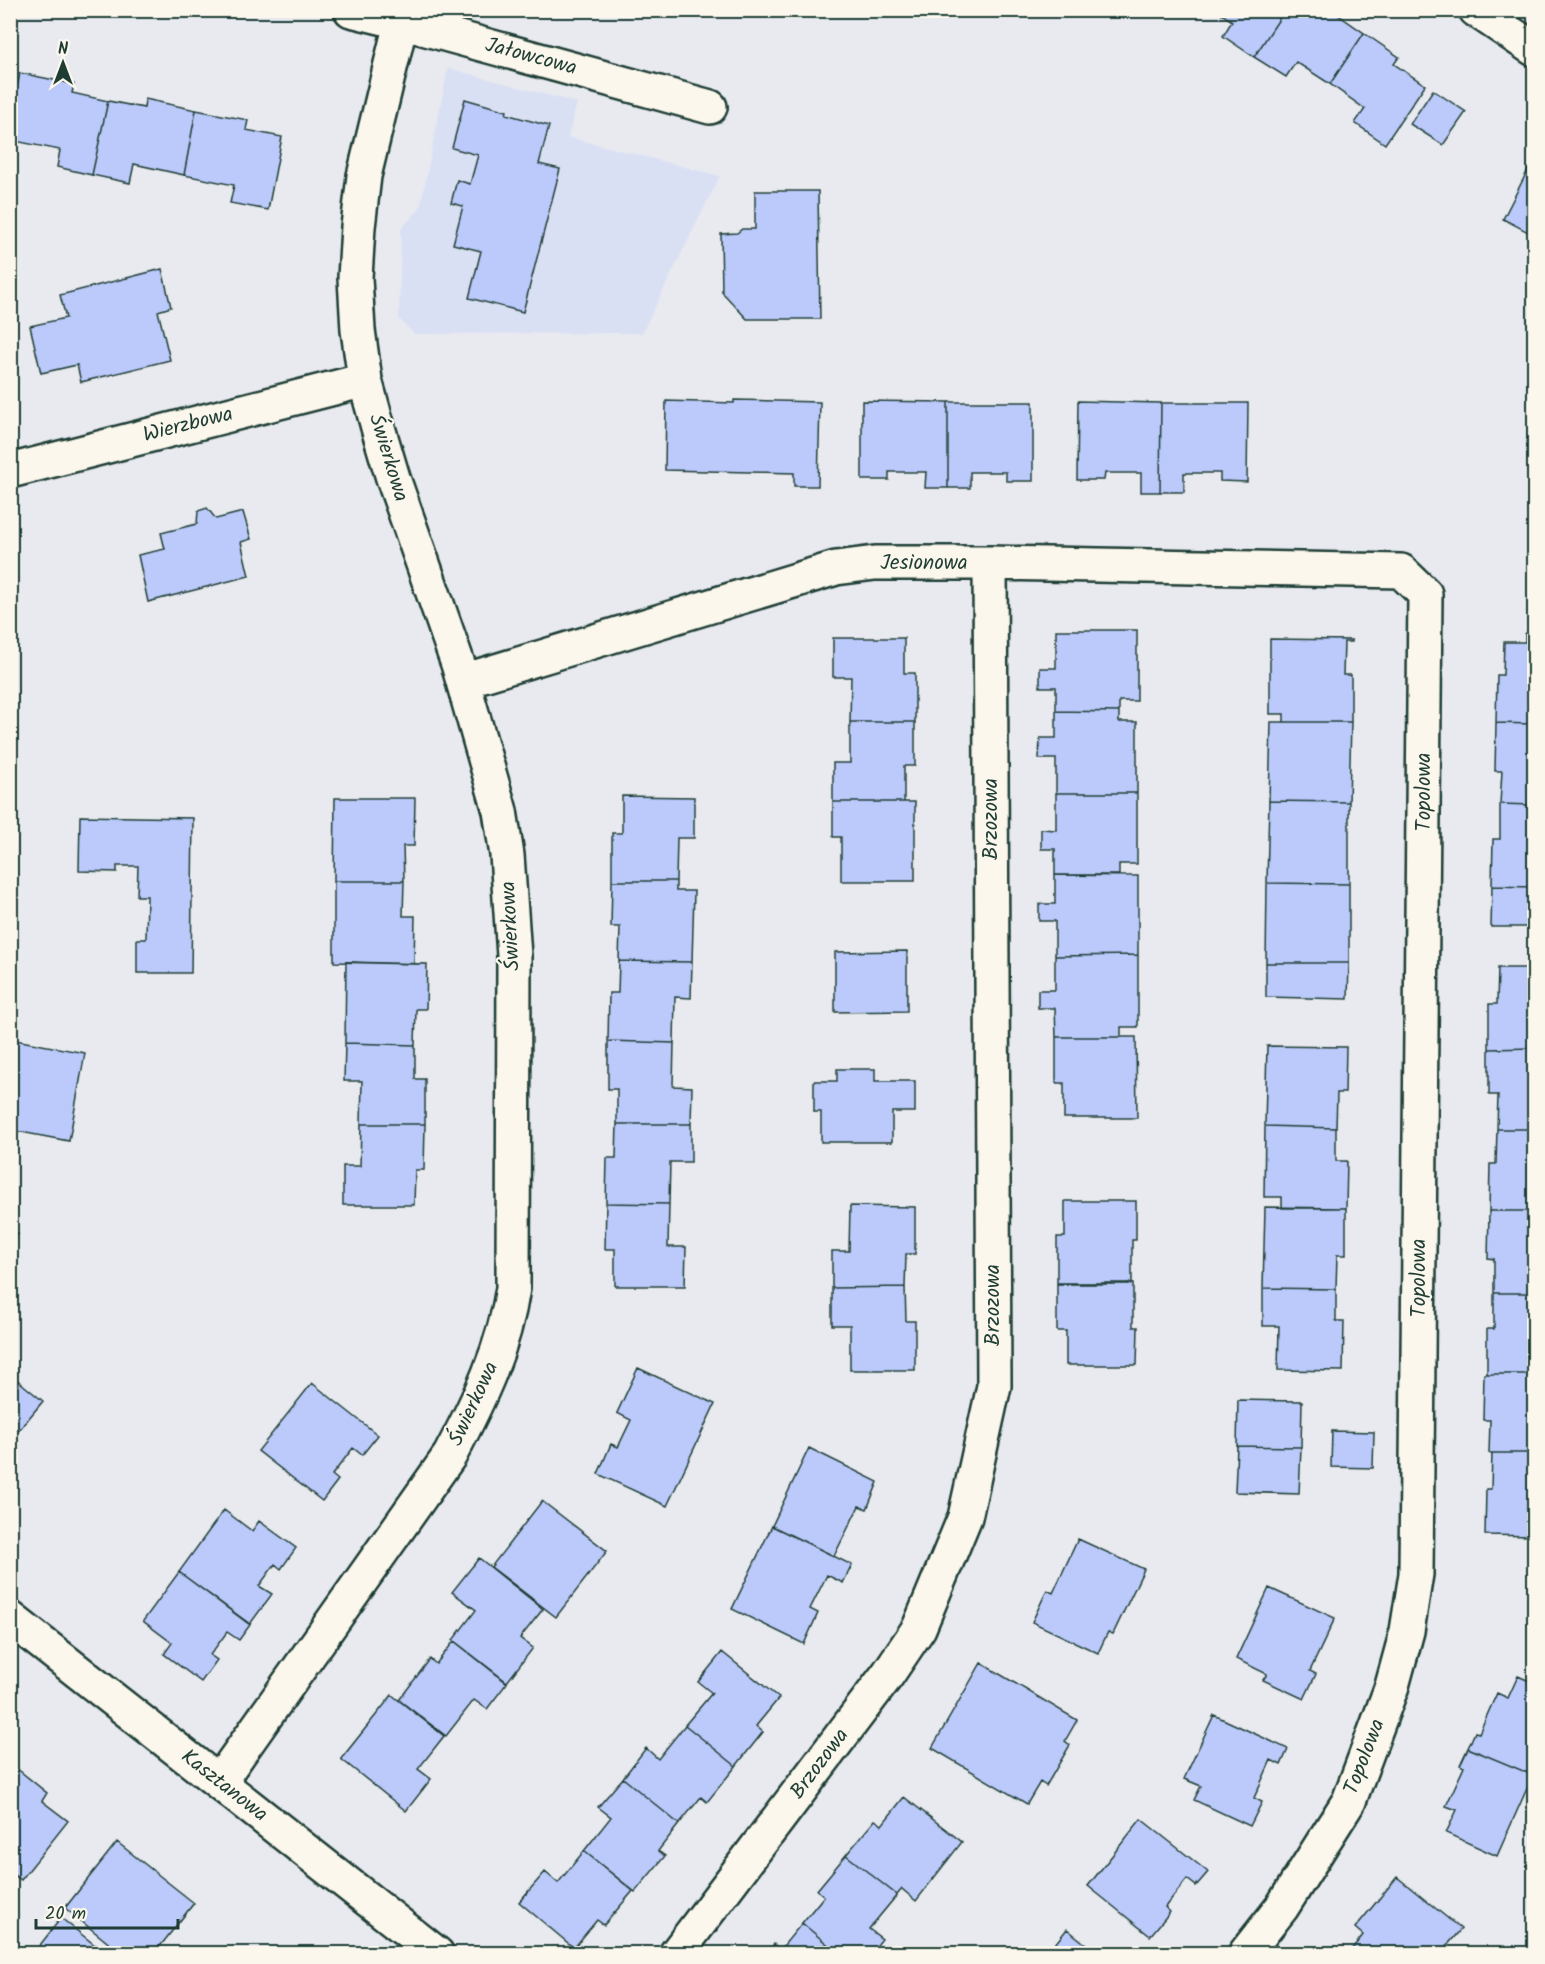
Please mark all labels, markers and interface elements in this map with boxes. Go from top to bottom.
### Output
street label: Jałowcowa [481,29,581,85]
north arrow [33,33,93,93]
text: N [58,37,68,62]
street label: Wierzbowa [140,398,236,452]
street label: Świerkowa [359,410,417,506]
street label: Jesionowa [880,547,968,580]
street label: Topolowa [1408,753,1441,831]
street label: Brzozowa [975,778,1008,860]
street label: Świerkowa [492,880,530,972]
street label: Topolowa [1403,1239,1436,1317]
street label: Brzozowa [977,1264,1010,1346]
street label: Świerkowa [440,1356,508,1452]
street label: Topolowa [1335,1714,1395,1800]
street label: Brzozowa [782,1721,858,1807]
street label: Kasztanowa [173,1741,275,1831]
scale bar [36,1892,178,1930]
text: 20 m [45,1900,86,1929]

